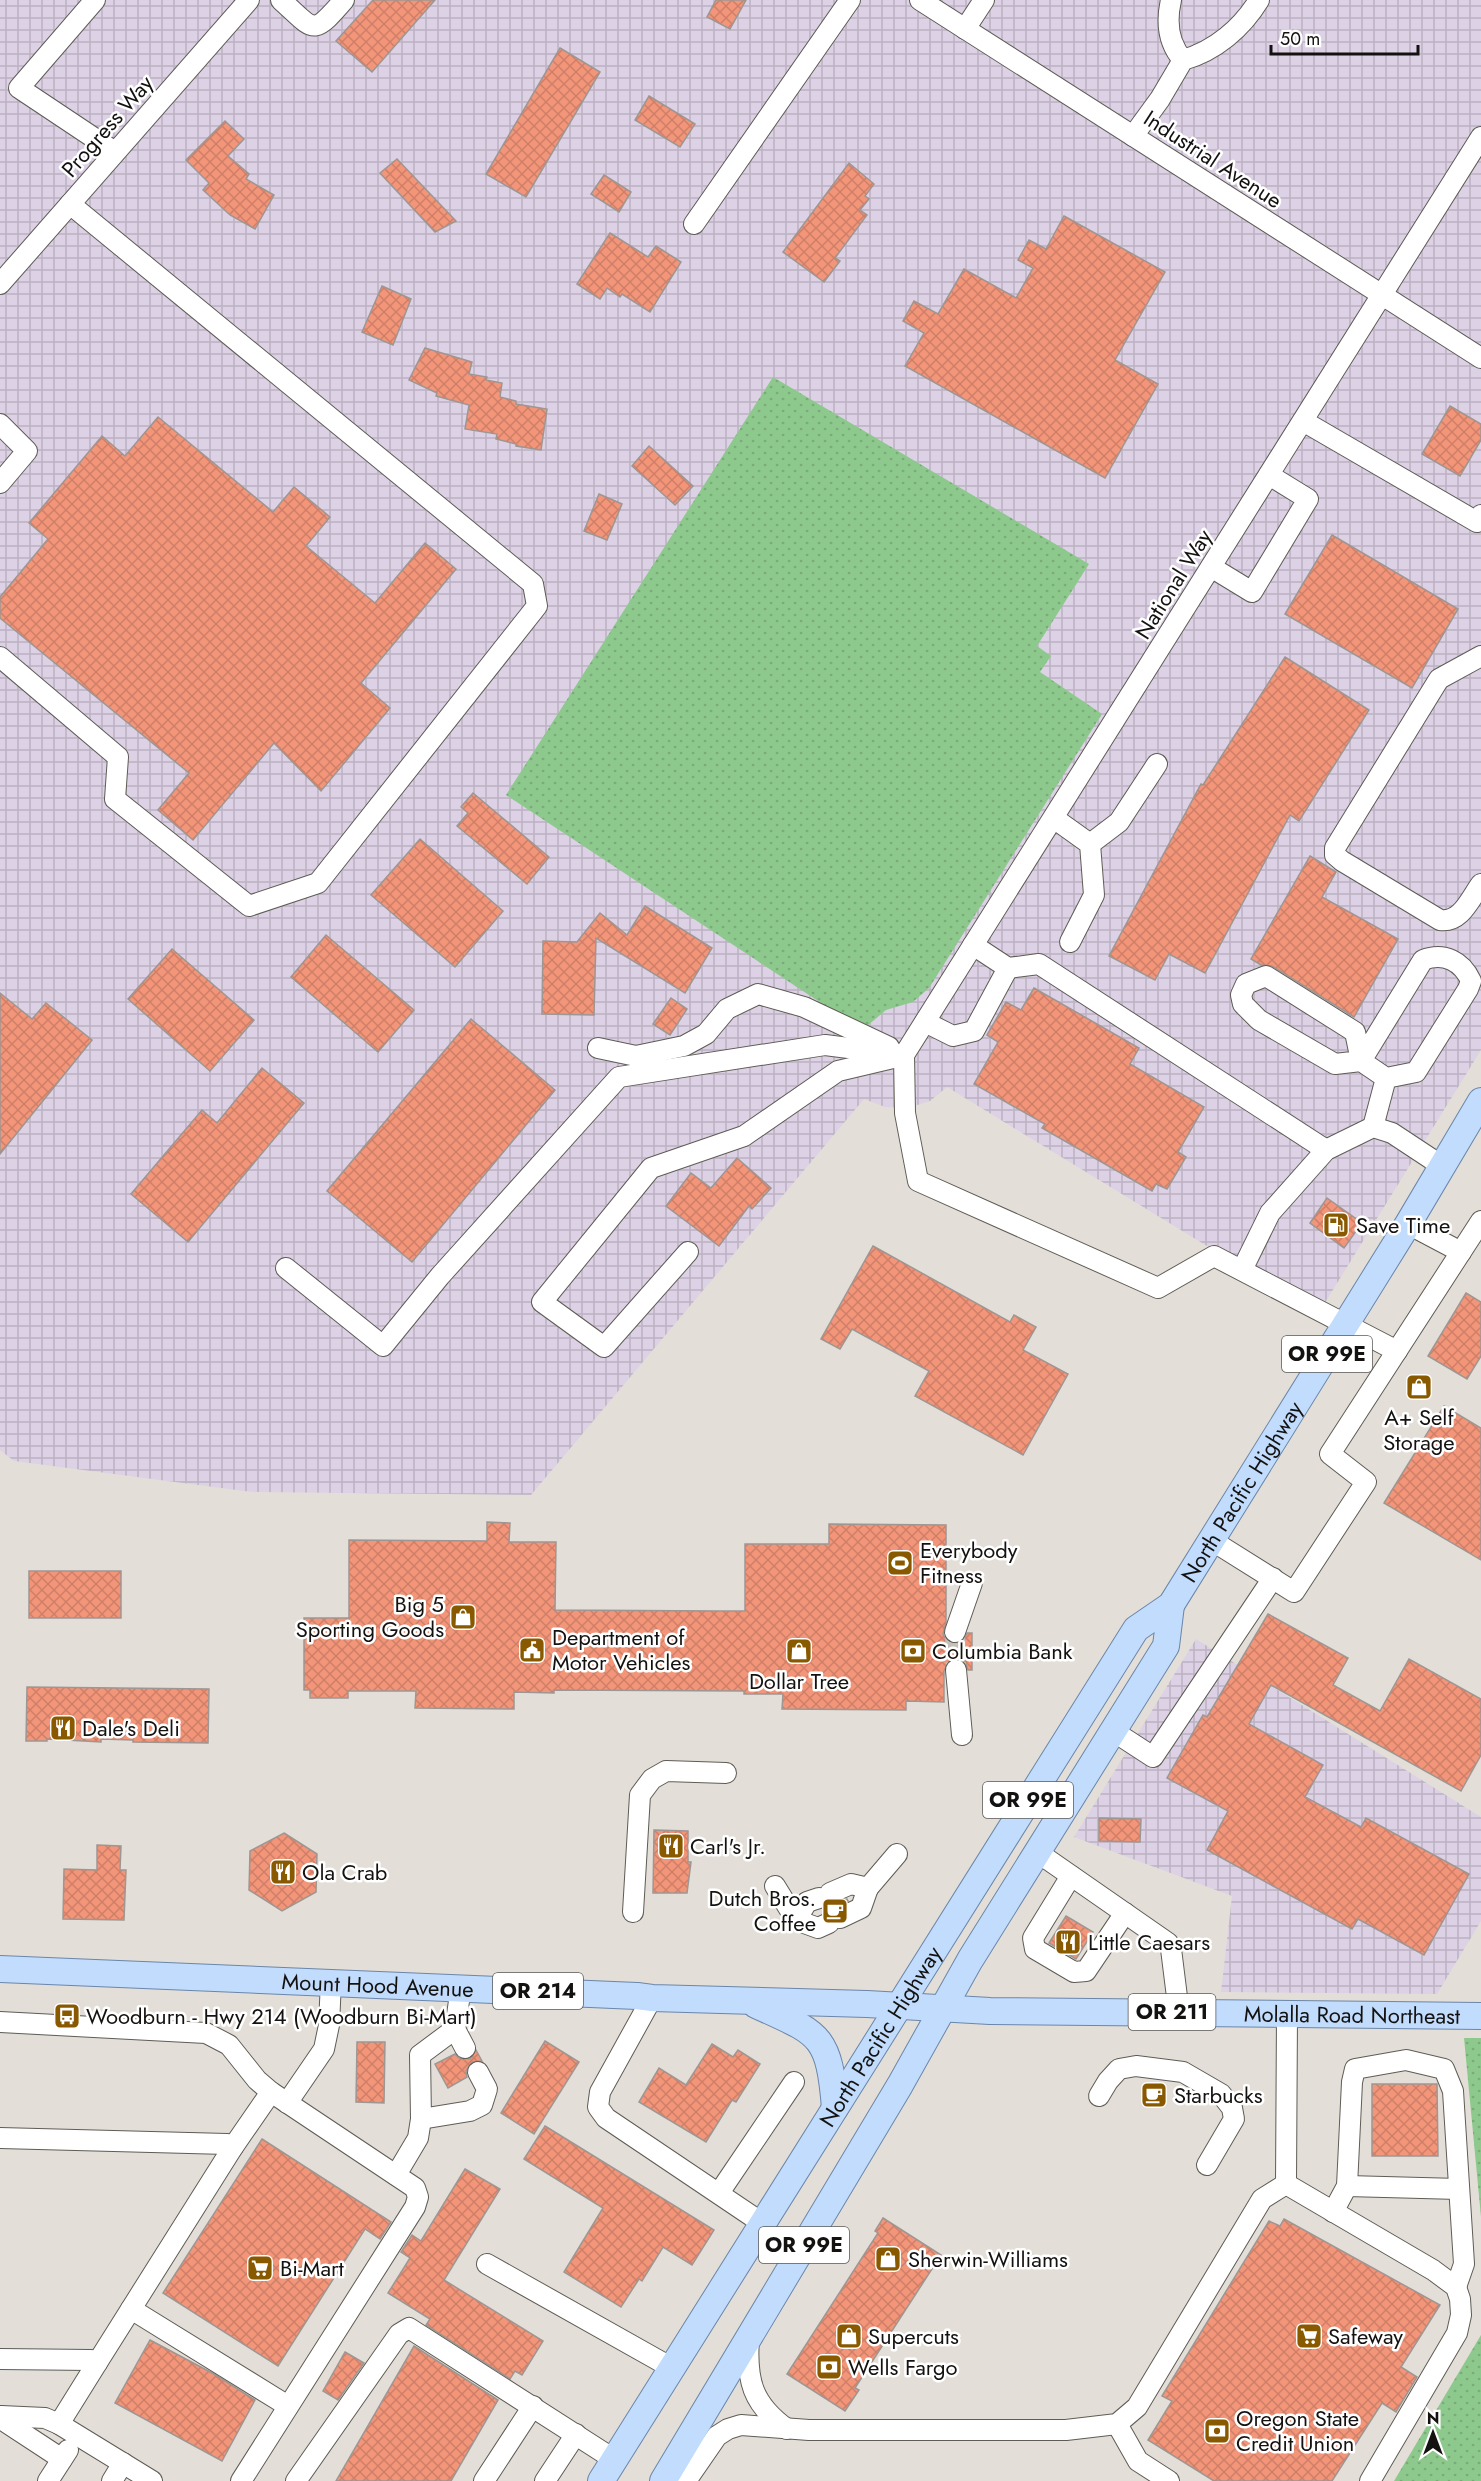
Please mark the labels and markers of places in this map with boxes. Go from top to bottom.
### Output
place label: Save Time [1356,1209,1450,1241]
fuel station icon: Save Time [1321,1210,1351,1240]
shop icon: A+ Self Storage [1404,1372,1434,1402]
place label: A+ Self Storage [1383,1401,1455,1458]
place label: Everybody Fitness [920,1534,1018,1591]
sports icon: Everybody Fitness [885,1548,915,1578]
place label: Big 5 Sporting Goods [296,1588,444,1645]
shop icon: Big 5 Sporting Goods [448,1602,478,1632]
place label: Department of Motor Vehicles [552,1621,691,1678]
public building icon: Department of Motor Vehicles [517,1635,547,1665]
place label: Columbia Bank [932,1635,1073,1667]
shop icon: Dollar Tree [784,1636,814,1666]
bank icon: Columbia Bank [898,1636,928,1666]
place label: Dollar Tree [749,1665,849,1697]
place label: Dale's Deli [82,1712,180,1744]
restaurant icon: Dale's Deli [48,1713,78,1743]
place label: Carl's Jr. [690,1830,766,1862]
restaurant icon: Carl's Jr. [656,1831,686,1861]
place label: Ola Crab [302,1856,387,1888]
restaurant icon: Ola Crab [268,1857,298,1887]
place label: Dutch Bros. Coffee [709,1882,816,1939]
cafe icon: Dutch Bros. Coffee [820,1896,850,1926]
place label: Little Caesars [1088,1926,1210,1958]
restaurant icon: Little Caesars [1053,1927,1083,1957]
place label: Woodburn - Hwy 214 (Woodburn Bi-Mart) [86,2000,477,2032]
bus stop icon: Woodburn - Hwy 214 (Woodburn Bi-Mart) [52,2001,82,2031]
place label: Starbucks [1174,2079,1263,2111]
cafe icon: Starbucks [1139,2080,1169,2110]
place label: Sherwin-Williams [908,2243,1068,2275]
shop icon: Sherwin-Williams [873,2244,903,2274]
place label: Bi-Mart [280,2252,345,2284]
supermarket icon: Bi-Mart [245,2253,275,2283]
place label: Supercuts [868,2320,959,2352]
place label: Safeway [1328,2320,1403,2352]
shop icon: Supercuts [834,2321,864,2351]
supermarket icon: Safeway [1294,2321,1324,2351]
place label: Wells Fargo [848,2351,958,2383]
bank icon: Wells Fargo [814,2352,844,2382]
place label: Oregon State Credit Union [1236,2402,1359,2459]
bank icon: Oregon State Credit Union [1202,2416,1232,2446]

